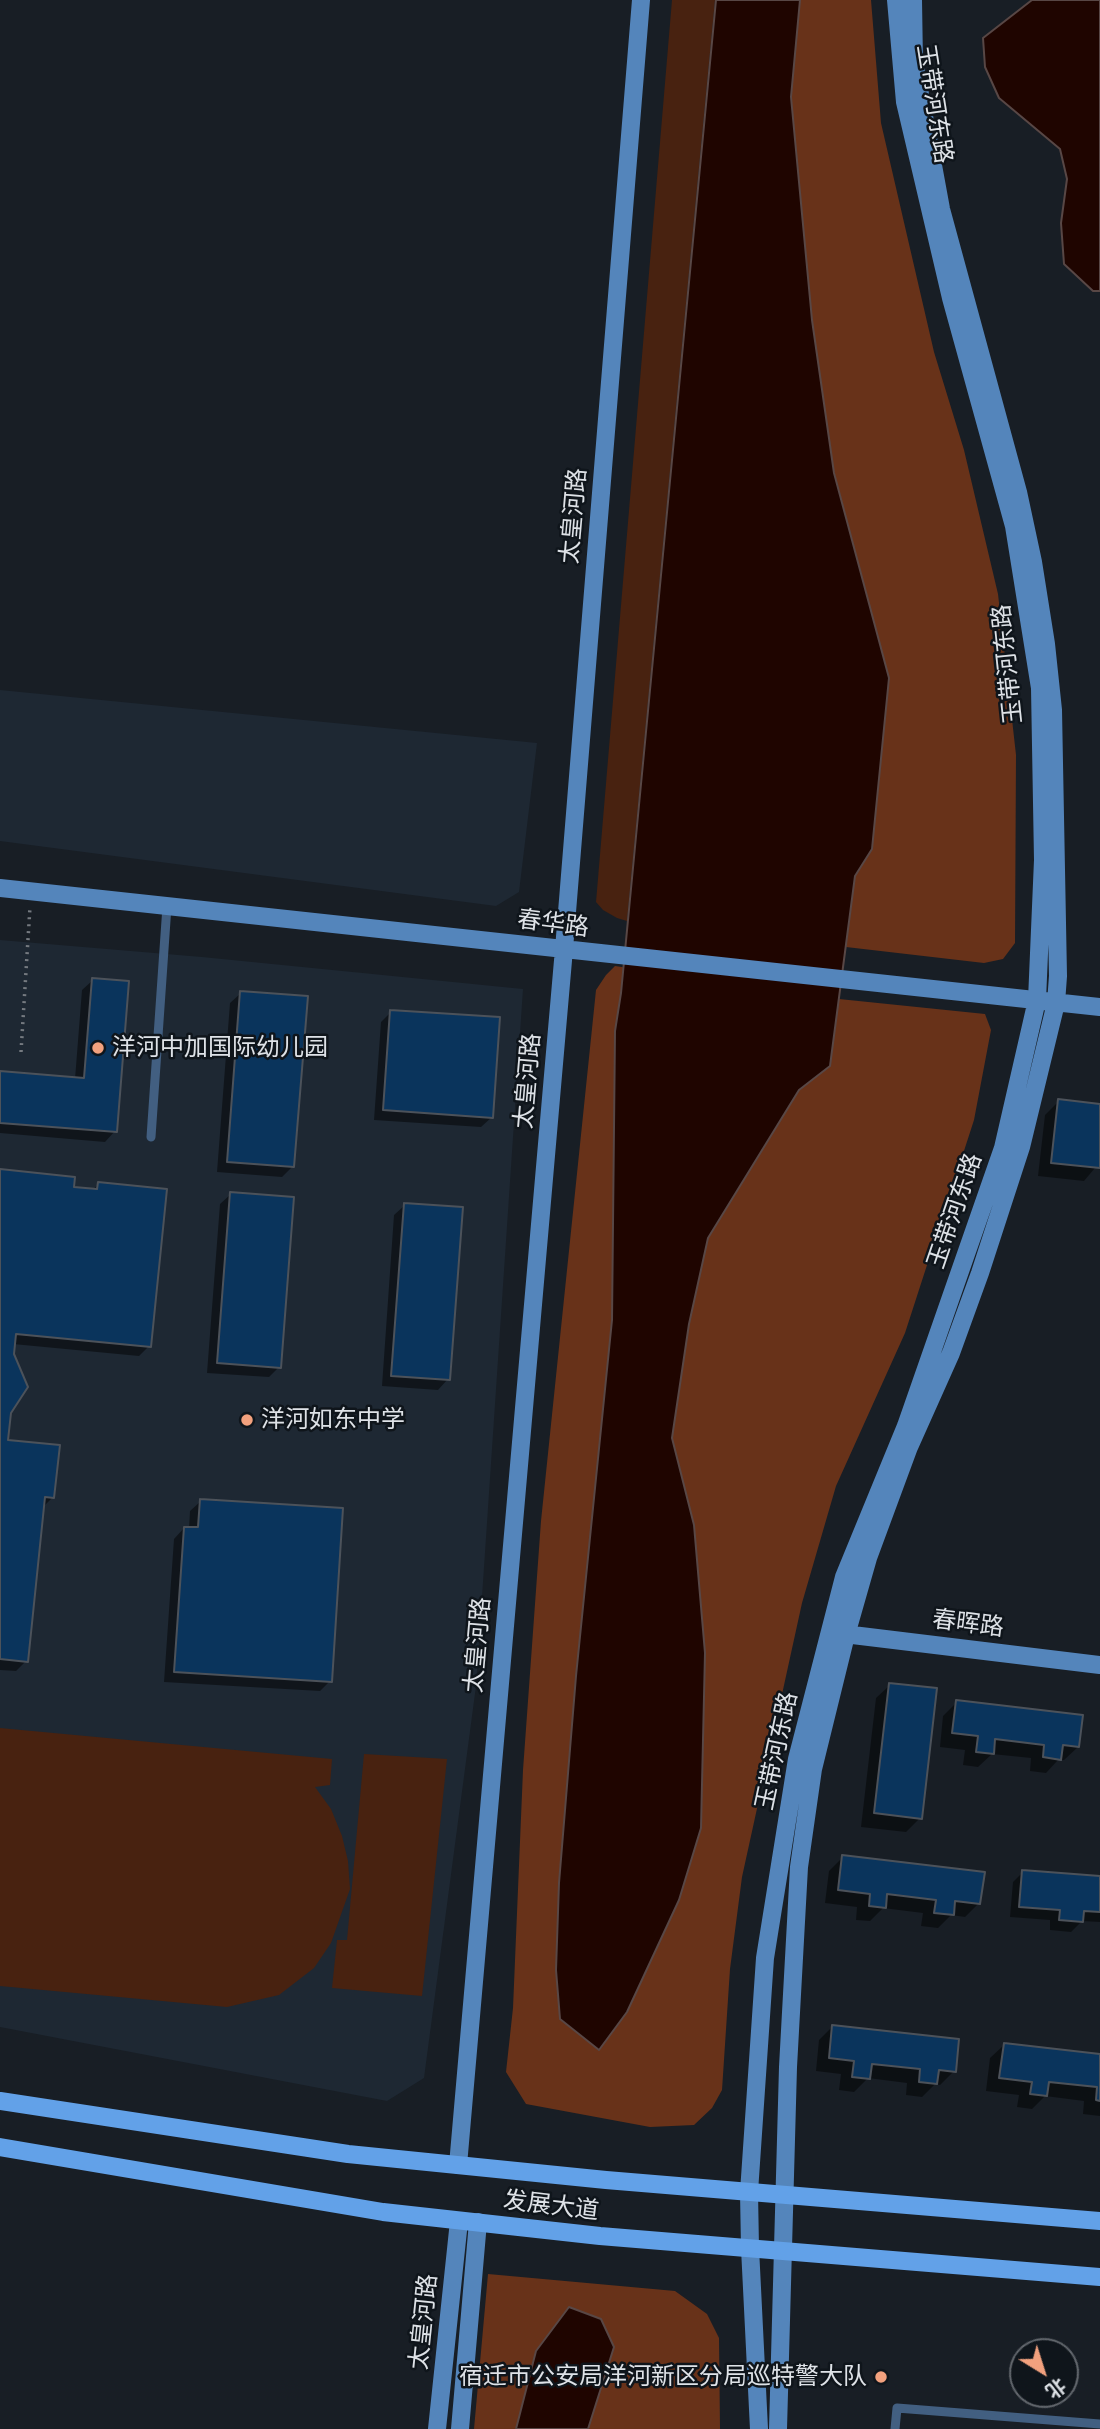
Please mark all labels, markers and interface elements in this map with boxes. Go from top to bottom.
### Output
street label: 玉带河东路 [910,42,958,166]
street label: 太皇河路 [555,467,593,565]
street label: 玉带河东路 [987,603,1029,725]
street label: 春华路 [516,905,590,943]
street label: 太皇河路 [509,1032,547,1130]
place label: 洋河中加国际幼儿园 [112,1034,328,1062]
marker: 洋河中加国际幼儿园 [90,1040,106,1056]
street label: 玉带河东路 [922,1150,988,1272]
place label: 洋河如东中学 [261,1406,405,1434]
marker: 洋河如东中学 [239,1412,255,1428]
street label: 太皇河路 [459,1596,497,1694]
street label: 春晖路 [931,1605,1005,1643]
street label: 玉带河东路 [750,1689,804,1813]
street label: 发展大道 [502,2186,600,2226]
street label: 太皇河路 [405,2273,443,2371]
north arrow [1009,2338,1079,2408]
place label: 宿迁市公安局洋河新区分局巡特警大队 [459,2363,867,2391]
marker: 宿迁市公安局洋河新区分局巡特警大队 [873,2369,889,2385]
text: 北 [1041,2373,1071,2403]

